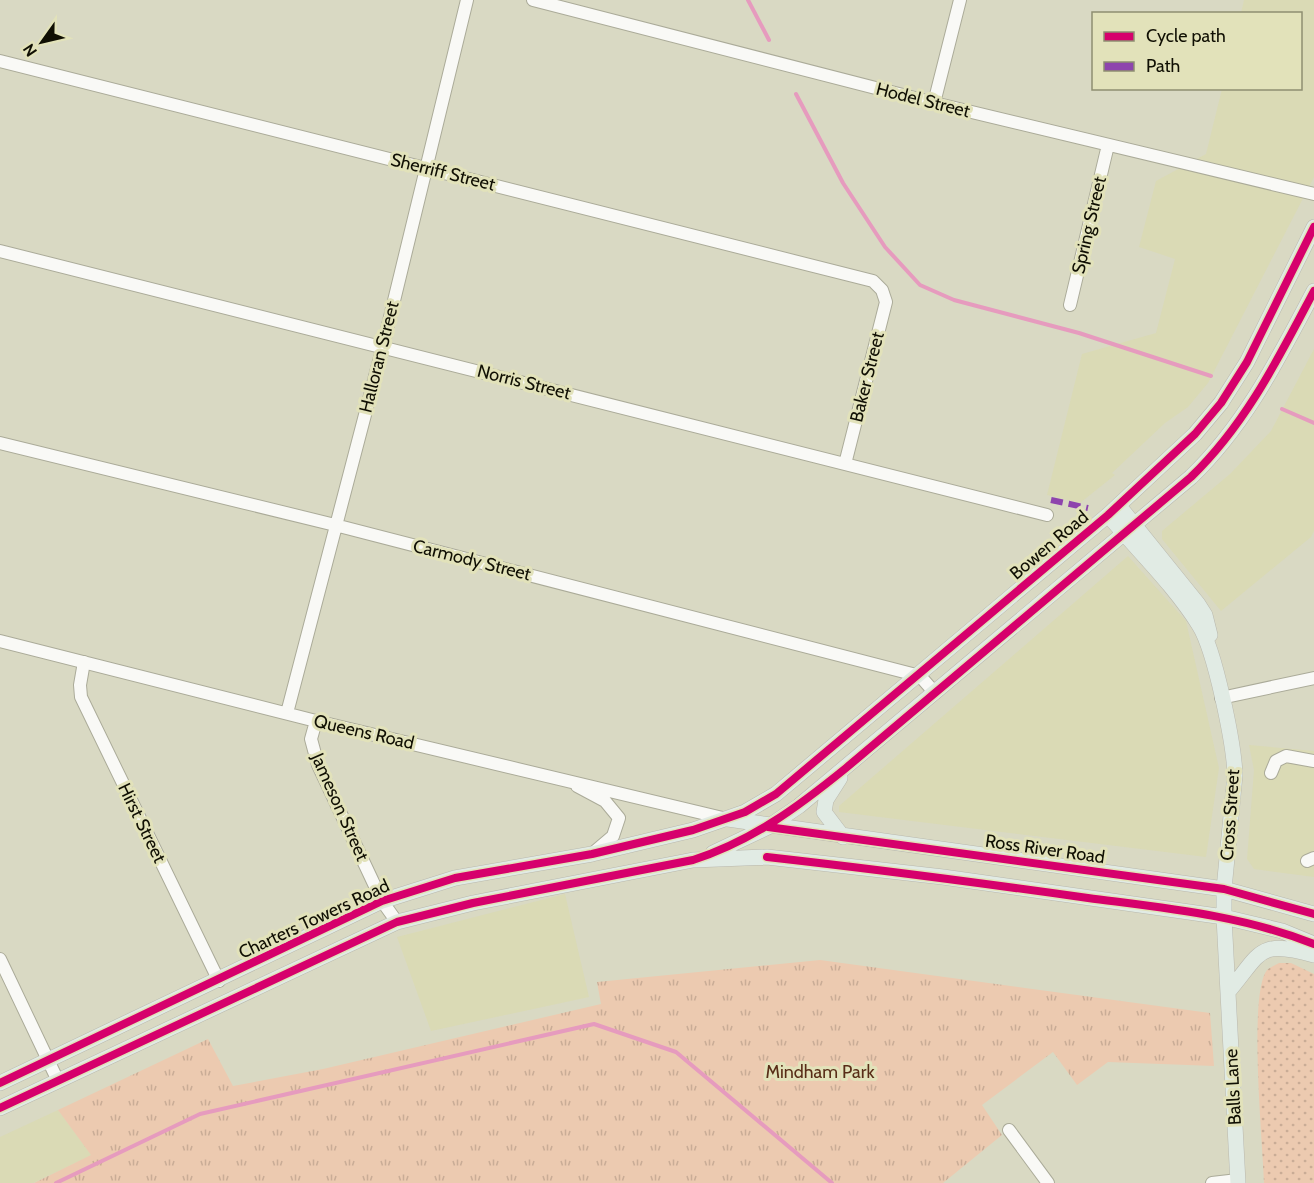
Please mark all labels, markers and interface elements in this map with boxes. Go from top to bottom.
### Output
north arrow [12,12,72,72]
legend [1092,12,1302,90]
text: Cycle path [1146,25,1226,47]
text: N [19,40,41,60]
text: Path [1146,55,1180,77]
street label: Hodel Street [874,78,972,122]
street label: Sherriff Street [389,148,497,196]
street label: Spring Street [1067,174,1111,276]
street label: Halloran Street [355,299,403,415]
street label: Baker Street [845,330,889,424]
street label: Norris Street [475,360,573,404]
street label: Bowen Road [1005,506,1093,584]
street label: Carmody Street [411,535,533,585]
street label: Queens Road [312,710,416,754]
street label: Jameson Street [306,749,374,864]
street label: Cross Street [1216,769,1244,861]
street label: Hirst Street [113,780,171,866]
street label: Ross River Road [984,830,1106,868]
street label: Charters Towers Road [235,874,393,964]
street label: Balls Lane [1220,1048,1246,1126]
park label: Mindham Park [766,1061,875,1083]

